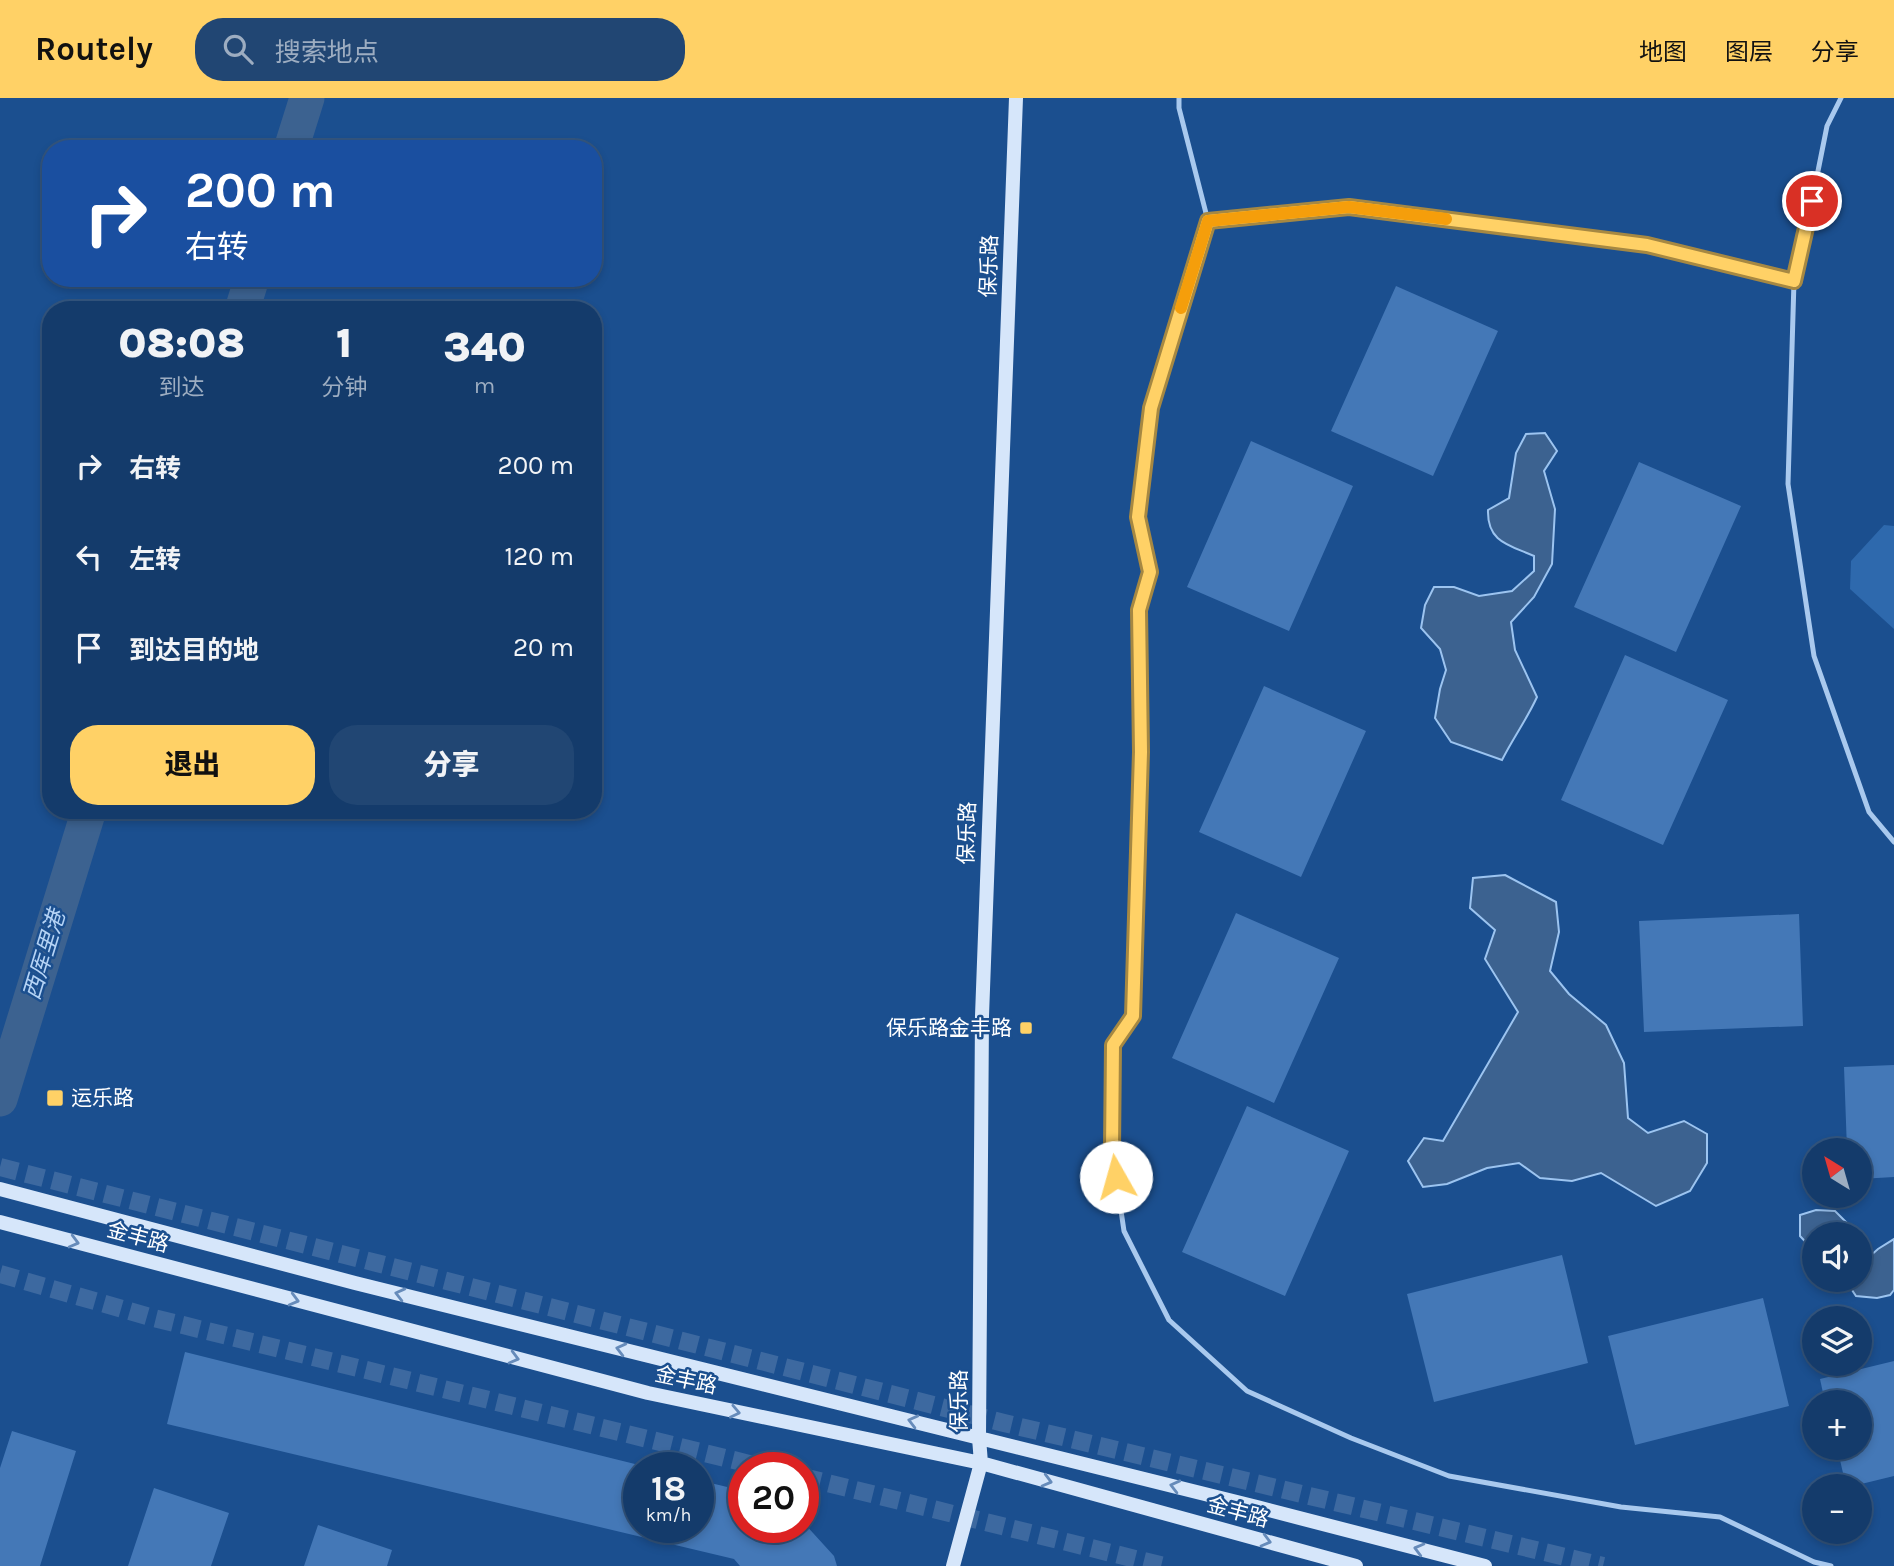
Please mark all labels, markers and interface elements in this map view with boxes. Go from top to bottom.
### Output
search box [195,18,685,81]
text: Routely [35,30,153,68]
icon: search [219,30,257,68]
text: 搜索地点 [275,37,379,68]
text: 地图 [1639,38,1687,66]
text: 图层 [1725,38,1773,66]
text: 分享 [1811,38,1859,66]
text: 200 m [185,162,336,219]
icon: right [70,168,161,259]
pin [1782,171,1842,231]
icon: arrive [1793,182,1831,220]
text: 右转 [185,229,249,266]
street label: 保乐路 [976,234,1002,298]
text: 08:08 [118,318,245,368]
text: 1 [336,318,352,368]
text: 340 [443,322,526,372]
text: m [474,372,495,399]
text: 到达 [159,374,205,401]
text: 分钟 [321,374,367,401]
icon: right [70,447,108,485]
text: 200 m [498,450,574,481]
text: 右转 [129,453,181,484]
icon: left [70,538,108,576]
text: 120 m [504,541,574,572]
text: 左转 [129,544,181,575]
icon: arrive [70,629,108,667]
text: 20 m [513,632,574,663]
text: 到达目的地 [129,635,259,666]
button: 退出 [70,725,315,805]
button: 分享 [329,725,574,805]
street label: 保乐路 [954,801,980,865]
water label: 西厍里港 [18,904,72,1003]
place label: 保乐路金丰路 [886,1016,1012,1040]
marker: 保乐路金丰路 [1018,1020,1034,1036]
place label: 运乐路 [71,1086,134,1110]
marker: 运乐路 [45,1088,65,1108]
north arrow [1802,1138,1872,1208]
map controls [1802,1138,1872,1544]
position arrow [1079,1140,1153,1214]
street label: 金丰路 [104,1217,172,1257]
button: sound [1802,1222,1872,1292]
one-way arrow [68,1234,80,1248]
one-way arrow [394,1288,406,1302]
one-way arrow [288,1292,300,1306]
button: layers [1802,1306,1872,1376]
one-way arrow [615,1343,627,1357]
one-way arrow [508,1350,520,1364]
street label: 金丰路 [653,1362,719,1398]
street label: 保乐路 [947,1370,971,1433]
button: + [1802,1390,1872,1460]
one-way arrow [729,1403,741,1418]
one-way arrow [907,1415,919,1429]
speed limit sign: 20 [728,1452,819,1543]
text: 18 [651,1468,686,1509]
one-way arrow [1040,1472,1052,1487]
button: − [1802,1474,1872,1544]
one-way arrow [1169,1480,1181,1494]
street label: 金丰路 [1204,1492,1272,1532]
text: km/h [646,1504,691,1526]
one-way arrow [1260,1533,1272,1547]
one-way arrow [1413,1543,1425,1557]

